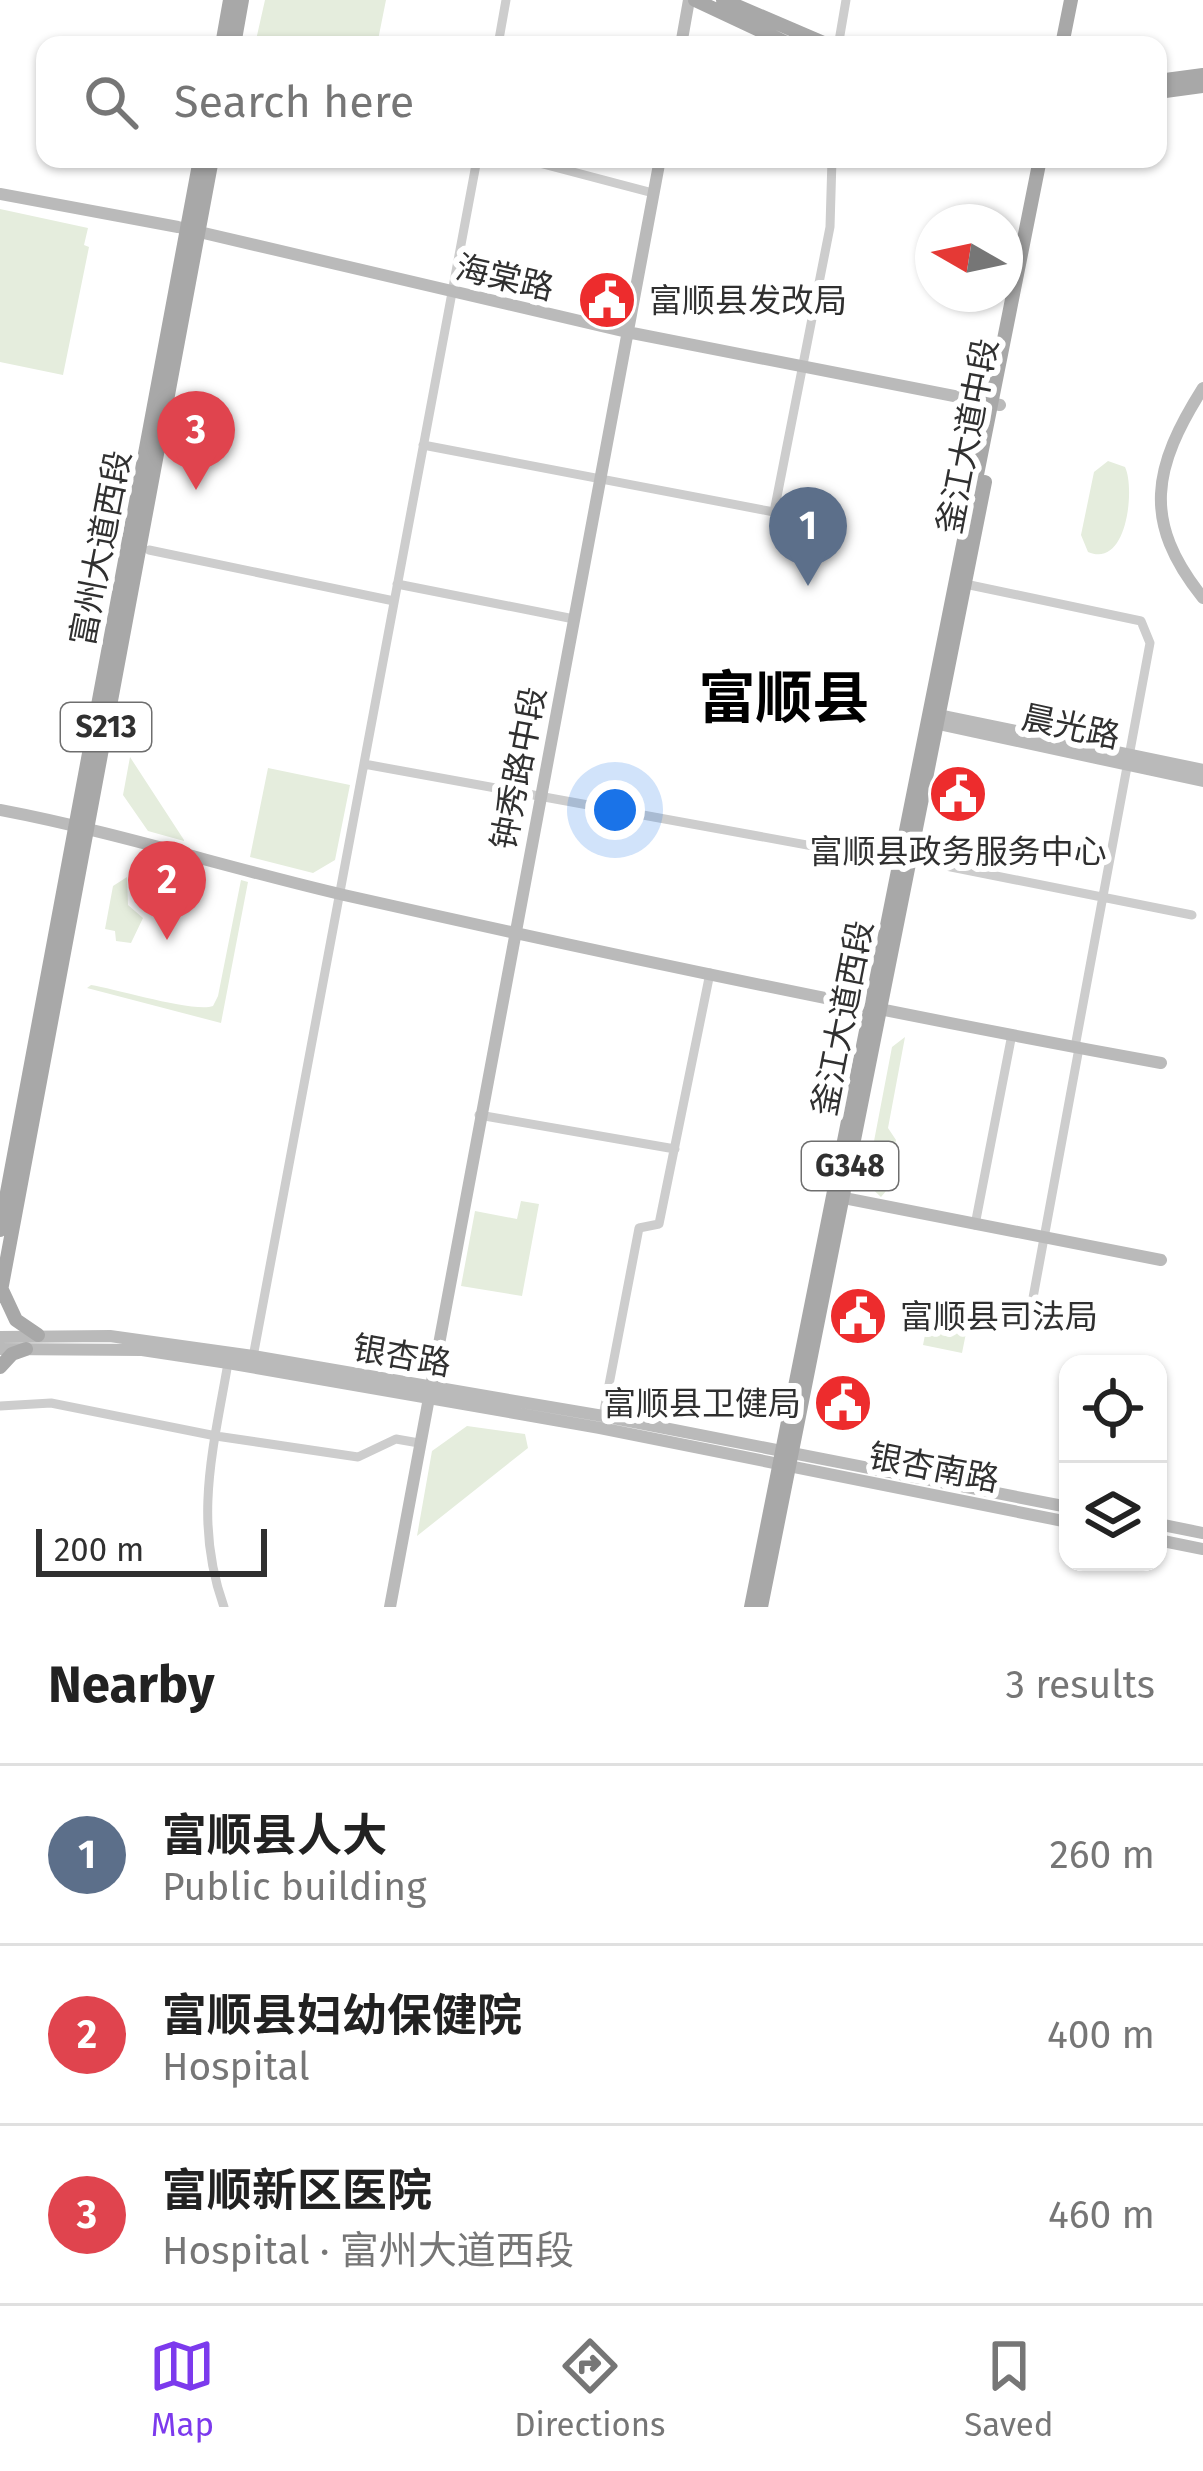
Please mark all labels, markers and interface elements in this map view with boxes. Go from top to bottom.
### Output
search box [36,36,1167,168]
icon: search [78,69,144,135]
text: Search here [174,75,414,129]
north arrow [915,204,1023,312]
street label: 海棠路 [452,247,558,309]
public building icon: 富顺县发改局 [576,269,638,331]
place label: 富顺县发改局 [649,281,847,321]
street label: 釜江大道中段 [929,335,1007,537]
pin: 3 [157,391,235,490]
street label: 富州大道西段 [62,447,140,649]
pin: 1 [769,487,847,586]
district label: 富顺县 [699,665,870,733]
street label: 钟秀路中段 [484,683,554,853]
street label: 晨光路 [1018,697,1123,757]
road number: S213 [61,703,151,751]
public building icon: 富顺县政务服务中心 [927,763,989,825]
your location [585,780,645,840]
place label: 富顺县政务服务中心 [810,832,1107,872]
pin: 2 [128,841,206,940]
street label: 釜江大道西段 [804,917,882,1119]
road number: G348 [802,1142,898,1190]
public building icon: 富顺县司法局 [827,1285,889,1347]
place label: 富顺县司法局 [900,1297,1098,1337]
street label: 银杏路 [350,1328,454,1384]
map controls [1059,1355,1167,1571]
button: locate [1059,1355,1167,1463]
public building icon: 富顺县卫健局 [812,1372,874,1434]
place label: 富顺县卫健局 [603,1384,801,1424]
street label: 银杏南路 [865,1436,1002,1500]
button: layers [1059,1463,1167,1571]
scale bar [36,1523,267,1576]
text: 200 m [54,1530,144,1570]
text: Nearby [48,1654,214,1716]
text: 3 results [1005,1662,1155,1708]
text: 富顺县人大 [162,1809,387,1863]
text: 1 [78,1832,96,1878]
text: 260 m [1049,1832,1155,1878]
text: Public building [162,1864,426,1910]
text: 富顺县妇幼保健院 [162,1989,522,2043]
text: 2 [77,2012,97,2058]
text: 400 m [1047,2012,1155,2058]
text: Hospital [162,2044,310,2090]
text: 富顺新区医院 [162,2164,432,2218]
text: 3 [77,2192,97,2238]
text: 460 m [1048,2192,1155,2238]
text: Hospital · 富州大道西段 [162,2228,574,2274]
tab: Map [149,2333,215,2445]
tab: Directions [514,2333,666,2445]
tab: Saved [964,2333,1054,2445]

